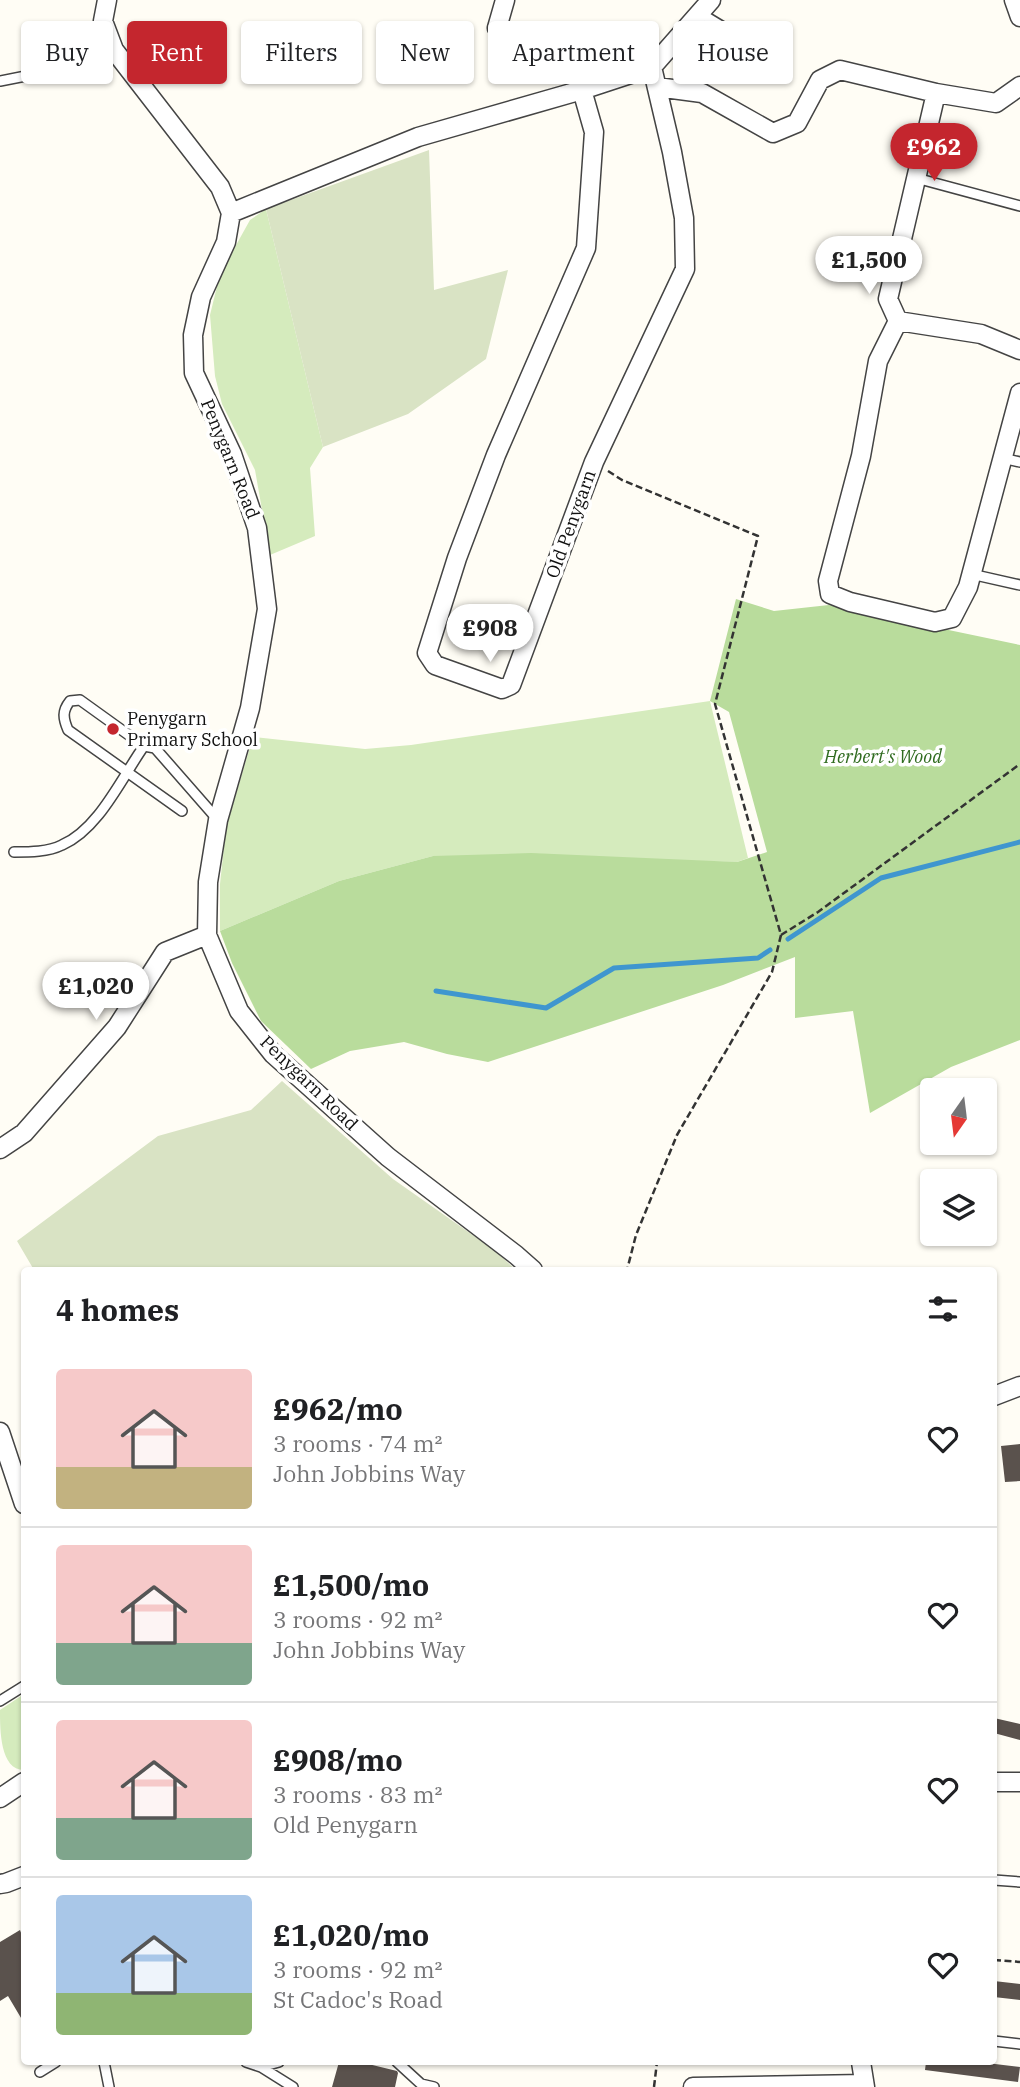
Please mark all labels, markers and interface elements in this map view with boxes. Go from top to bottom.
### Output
chip: Buy [21,21,113,84]
chip: Rent [127,21,227,84]
chip: Filters [241,21,362,84]
chip: New [376,21,474,84]
chip: Apartment [488,21,659,84]
chip: House [673,21,793,84]
pin: £962 [893,124,975,183]
text: £962 [906,131,962,161]
pin: £1,500 [812,236,926,296]
text: £1,500 [831,244,907,274]
street label: Penygarn Road [196,396,265,522]
street label: Old Penygarn [540,467,601,581]
pin: £908 [449,604,531,664]
text: £908 [462,612,518,642]
place label: Penygarn Primary School [127,707,258,751]
marker: Penygarn Primary School [105,721,121,737]
park label: Herbert's Wood [823,745,942,768]
pin: £1,020 [39,962,153,1022]
text: £1,020 [58,970,134,1000]
street label: Penygarn Road [256,1030,363,1135]
north arrow [920,1078,998,1155]
map controls [920,1078,997,1246]
button: layers [920,1169,997,1246]
text: 4 homes [56,1290,179,1329]
icon: filters [924,1290,962,1328]
text: £962/mo [273,1389,403,1428]
icon: home [112,1397,196,1481]
icon: heart [924,1420,962,1458]
text: 3 rooms · 74 m² [273,1428,443,1458]
text: John Jobbins Way [273,1458,465,1488]
text: £1,500/mo [273,1565,429,1604]
icon: home [112,1573,196,1657]
icon: heart [924,1596,962,1634]
text: 3 rooms · 92 m² [273,1604,443,1634]
text: John Jobbins Way [273,1634,465,1664]
text: £908/mo [273,1740,403,1779]
icon: home [112,1748,196,1832]
icon: heart [924,1771,962,1809]
text: 3 rooms · 83 m² [273,1779,443,1809]
text: Old Penygarn [273,1809,418,1839]
text: £1,020/mo [273,1915,429,1954]
icon: home [112,1923,196,2007]
icon: heart [924,1946,962,1984]
text: 3 rooms · 92 m² [273,1954,443,1984]
text: St Cadoc's Road [273,1984,443,2014]

